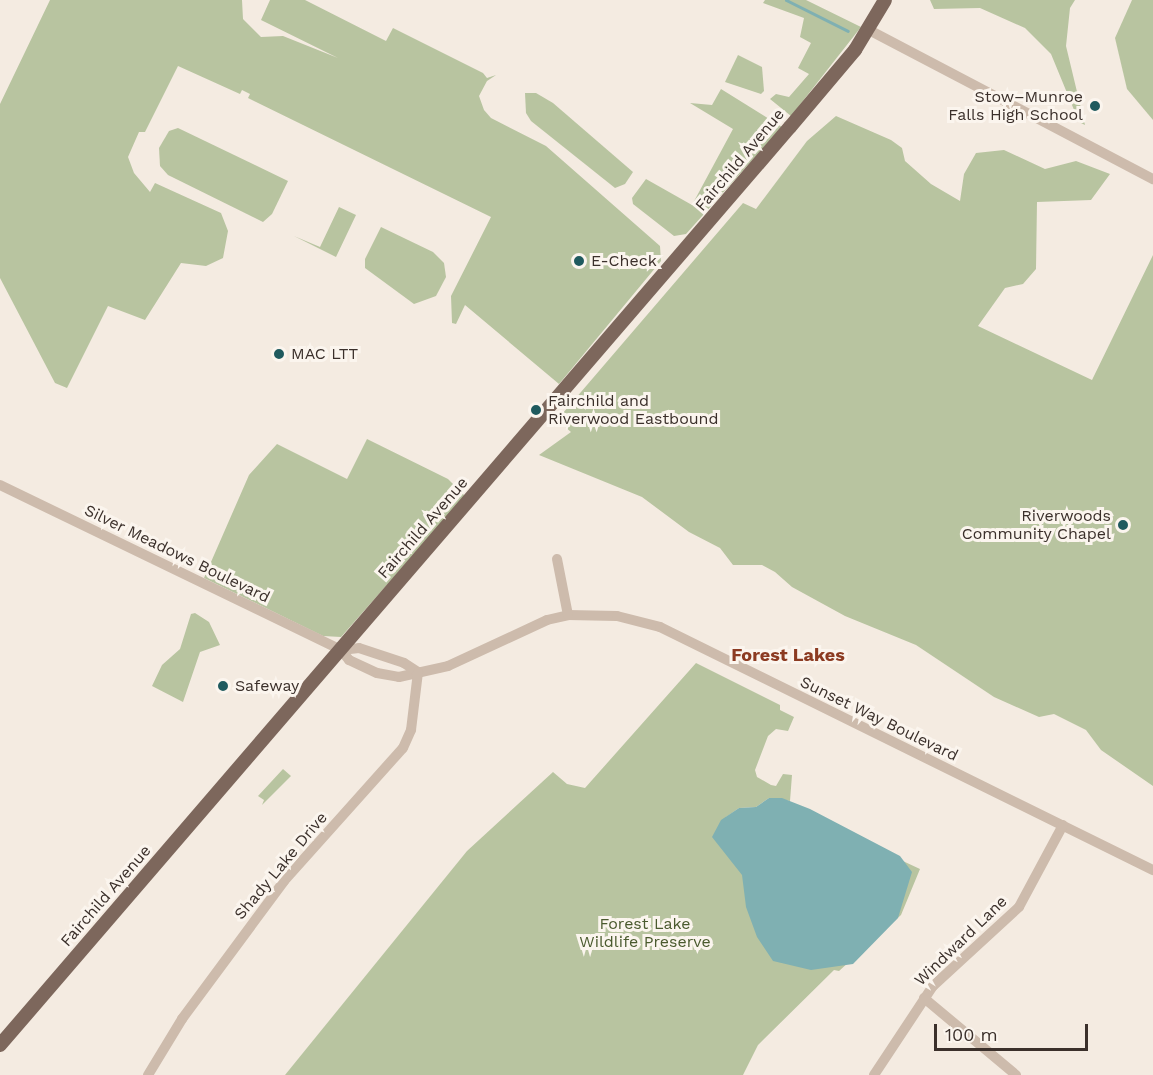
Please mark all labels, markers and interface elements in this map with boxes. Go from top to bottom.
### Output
place label: Stow–Munroe Falls High School [948,87,1083,125]
marker: Stow–Munroe Falls High School [1088,99,1102,113]
street label: Fairchild Avenue [691,105,789,215]
place label: E-Check [591,251,657,271]
marker: E-Check [572,254,586,268]
place label: MAC LTT [291,344,358,364]
marker: MAC LTT [272,347,286,361]
place label: Fairchild and Riverwood Eastbound [548,391,719,429]
marker: Fairchild and Riverwood Eastbound [529,403,543,417]
street label: Fairchild Avenue [374,473,472,583]
street label: Silver Meadows Boulevard [81,501,273,607]
place label: Riverwoods Community Chapel [961,506,1111,544]
marker: Riverwoods Community Chapel [1116,518,1130,532]
district label: Forest Lakes [731,644,845,666]
street label: Sunset Way Boulevard [797,672,961,766]
place label: Safeway [235,676,299,696]
marker: Safeway [216,679,230,693]
street label: Shady Lake Drive [230,808,332,924]
street label: Fairchild Avenue [57,841,155,951]
street label: Windward Lane [911,892,1011,990]
park label: Forest Lake Wildlife Preserve [579,914,711,952]
scale bar [937,1012,1092,1050]
text: 100 m [945,1024,998,1045]

